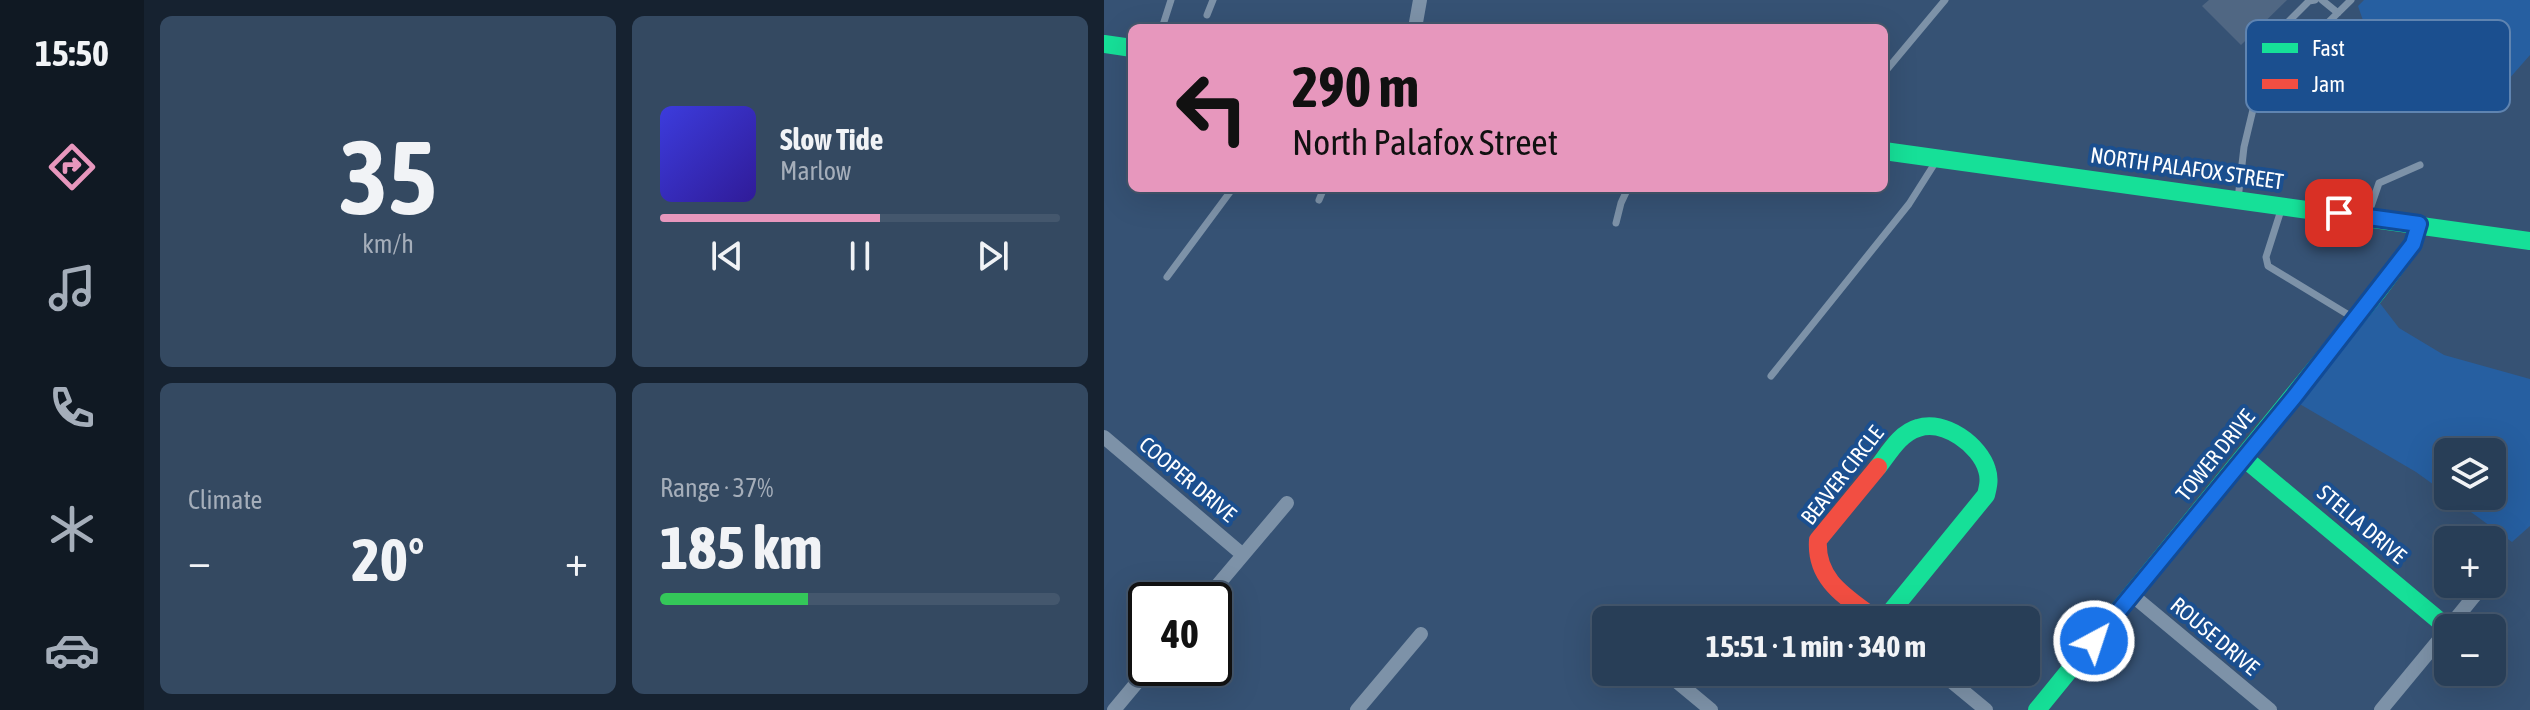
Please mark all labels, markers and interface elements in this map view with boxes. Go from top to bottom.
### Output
legend [2246,20,2510,112]
text: 15:50 [35,32,109,74]
text: Fast [2312,35,2345,61]
text: 290 m [1292,55,1419,119]
icon: left [1160,56,1264,160]
text: Jam [2312,71,2345,97]
text: 35 [339,117,437,236]
text: North Palafox Street [1292,121,1558,163]
text: Slow Tide [780,122,883,156]
icon: directions [44,139,100,195]
street label: NORTH PALAFOX STREET [2089,142,2286,194]
text: Marlow [780,156,851,186]
pin [2305,179,2373,247]
icon: arrive [2317,191,2361,235]
text: km/h [362,229,414,259]
icon: previous [705,234,749,278]
icon: pause [838,234,882,278]
icon: next [971,234,1015,278]
icon: music [44,260,100,316]
icon: phone [44,380,100,436]
street label: TOWER DRIVE [2170,403,2260,506]
street label: BEAVER CIRCLE [1795,420,1889,530]
street label: COOPER DRIVE [1134,431,1242,527]
map controls [2434,438,2506,686]
button: layers [2434,438,2506,510]
text: Range · 37% [660,473,773,503]
street label: STELLA DRIVE [2312,479,2412,569]
text: Climate [188,485,262,515]
icon: climate [44,501,100,557]
text: 185 km [660,513,822,582]
text: 20° [352,525,424,594]
button: + [2434,526,2506,598]
text: − [188,535,211,585]
text: + [565,535,588,585]
speed limit sign: 40 [1128,582,1232,686]
street label: ROUSE DRIVE [2166,592,2265,681]
position arrow [2052,599,2136,683]
button: − [2434,614,2506,686]
icon: car [44,622,100,678]
text: 15:51 · 1 min · 340 m [1706,629,1926,663]

